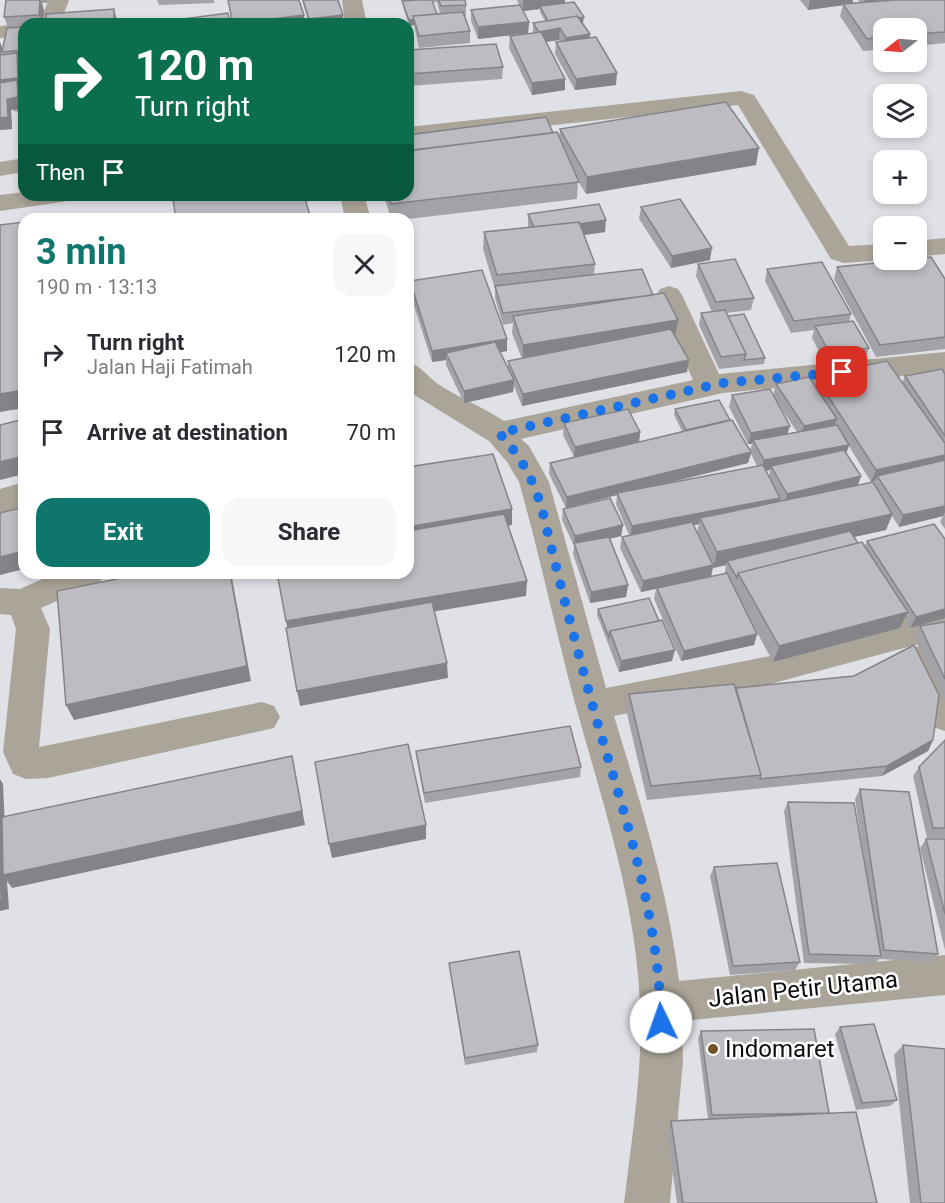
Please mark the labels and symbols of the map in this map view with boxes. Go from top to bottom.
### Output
north arrow [873,18,927,72]
pin [816,346,867,397]
street label: Jalan Petir Utama [707,965,899,1013]
position arrow [629,990,693,1054]
place label: Indomaret [725,1035,835,1063]
marker: Indomaret [706,1042,720,1056]

